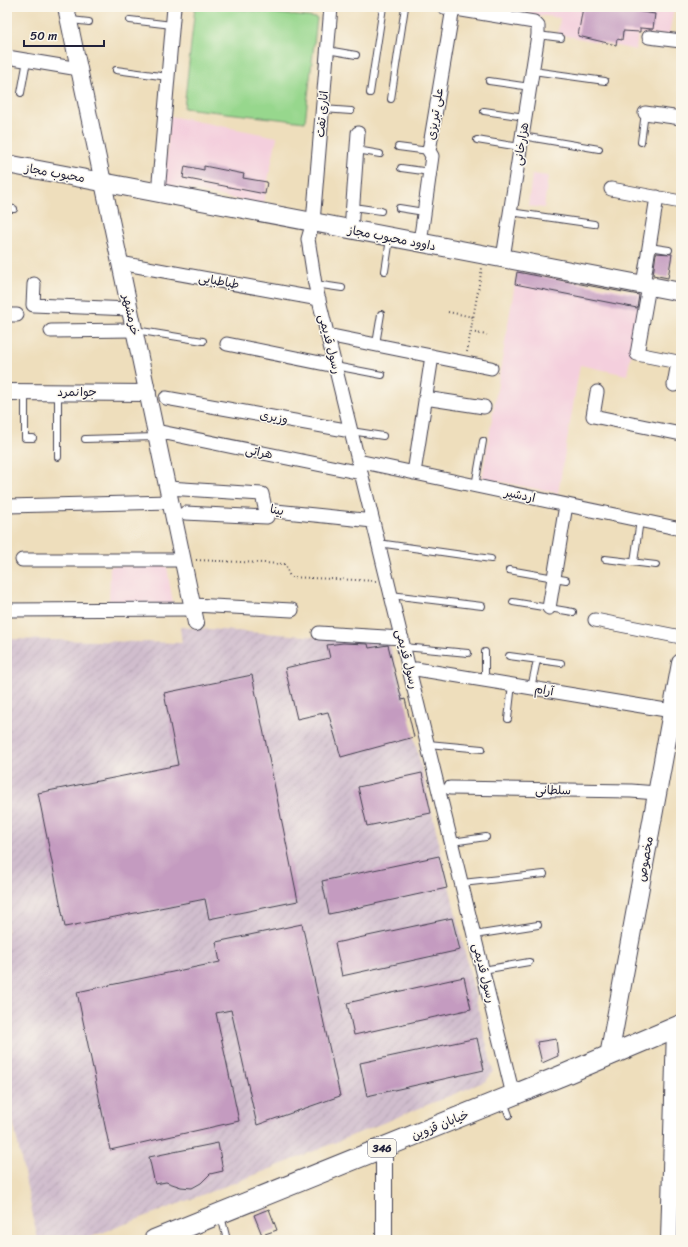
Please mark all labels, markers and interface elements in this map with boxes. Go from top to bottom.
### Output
scale bar [24,22,104,48]
text: 50 m [30,25,57,47]
street label: علی تبریزی [420,87,450,141]
street label: اناری تفت [309,90,335,138]
street label: هزارخانی [507,121,535,167]
street label: محبوب مجاز [22,157,87,189]
street label: داوود محبوب مجاز [345,219,438,257]
street label: طباطبایی [197,267,241,295]
street label: خرمشهر [116,291,146,338]
street label: رسول قدیمی [312,312,348,376]
street label: جوانمرد [57,381,97,403]
street label: وزیری [258,404,290,430]
street label: هراتی [243,439,275,465]
street label: اردشیر [502,481,537,509]
street label: بینا [268,498,286,522]
street label: رسول قدیمی [389,627,425,691]
street label: آرام [533,678,556,703]
street label: سلطانی [535,779,571,801]
street label: مخصوص [630,835,660,883]
street label: رسول قدیمی [466,941,502,1005]
street label: خیابان قزوین [408,1103,472,1147]
road number: 346 [368,1139,396,1157]

